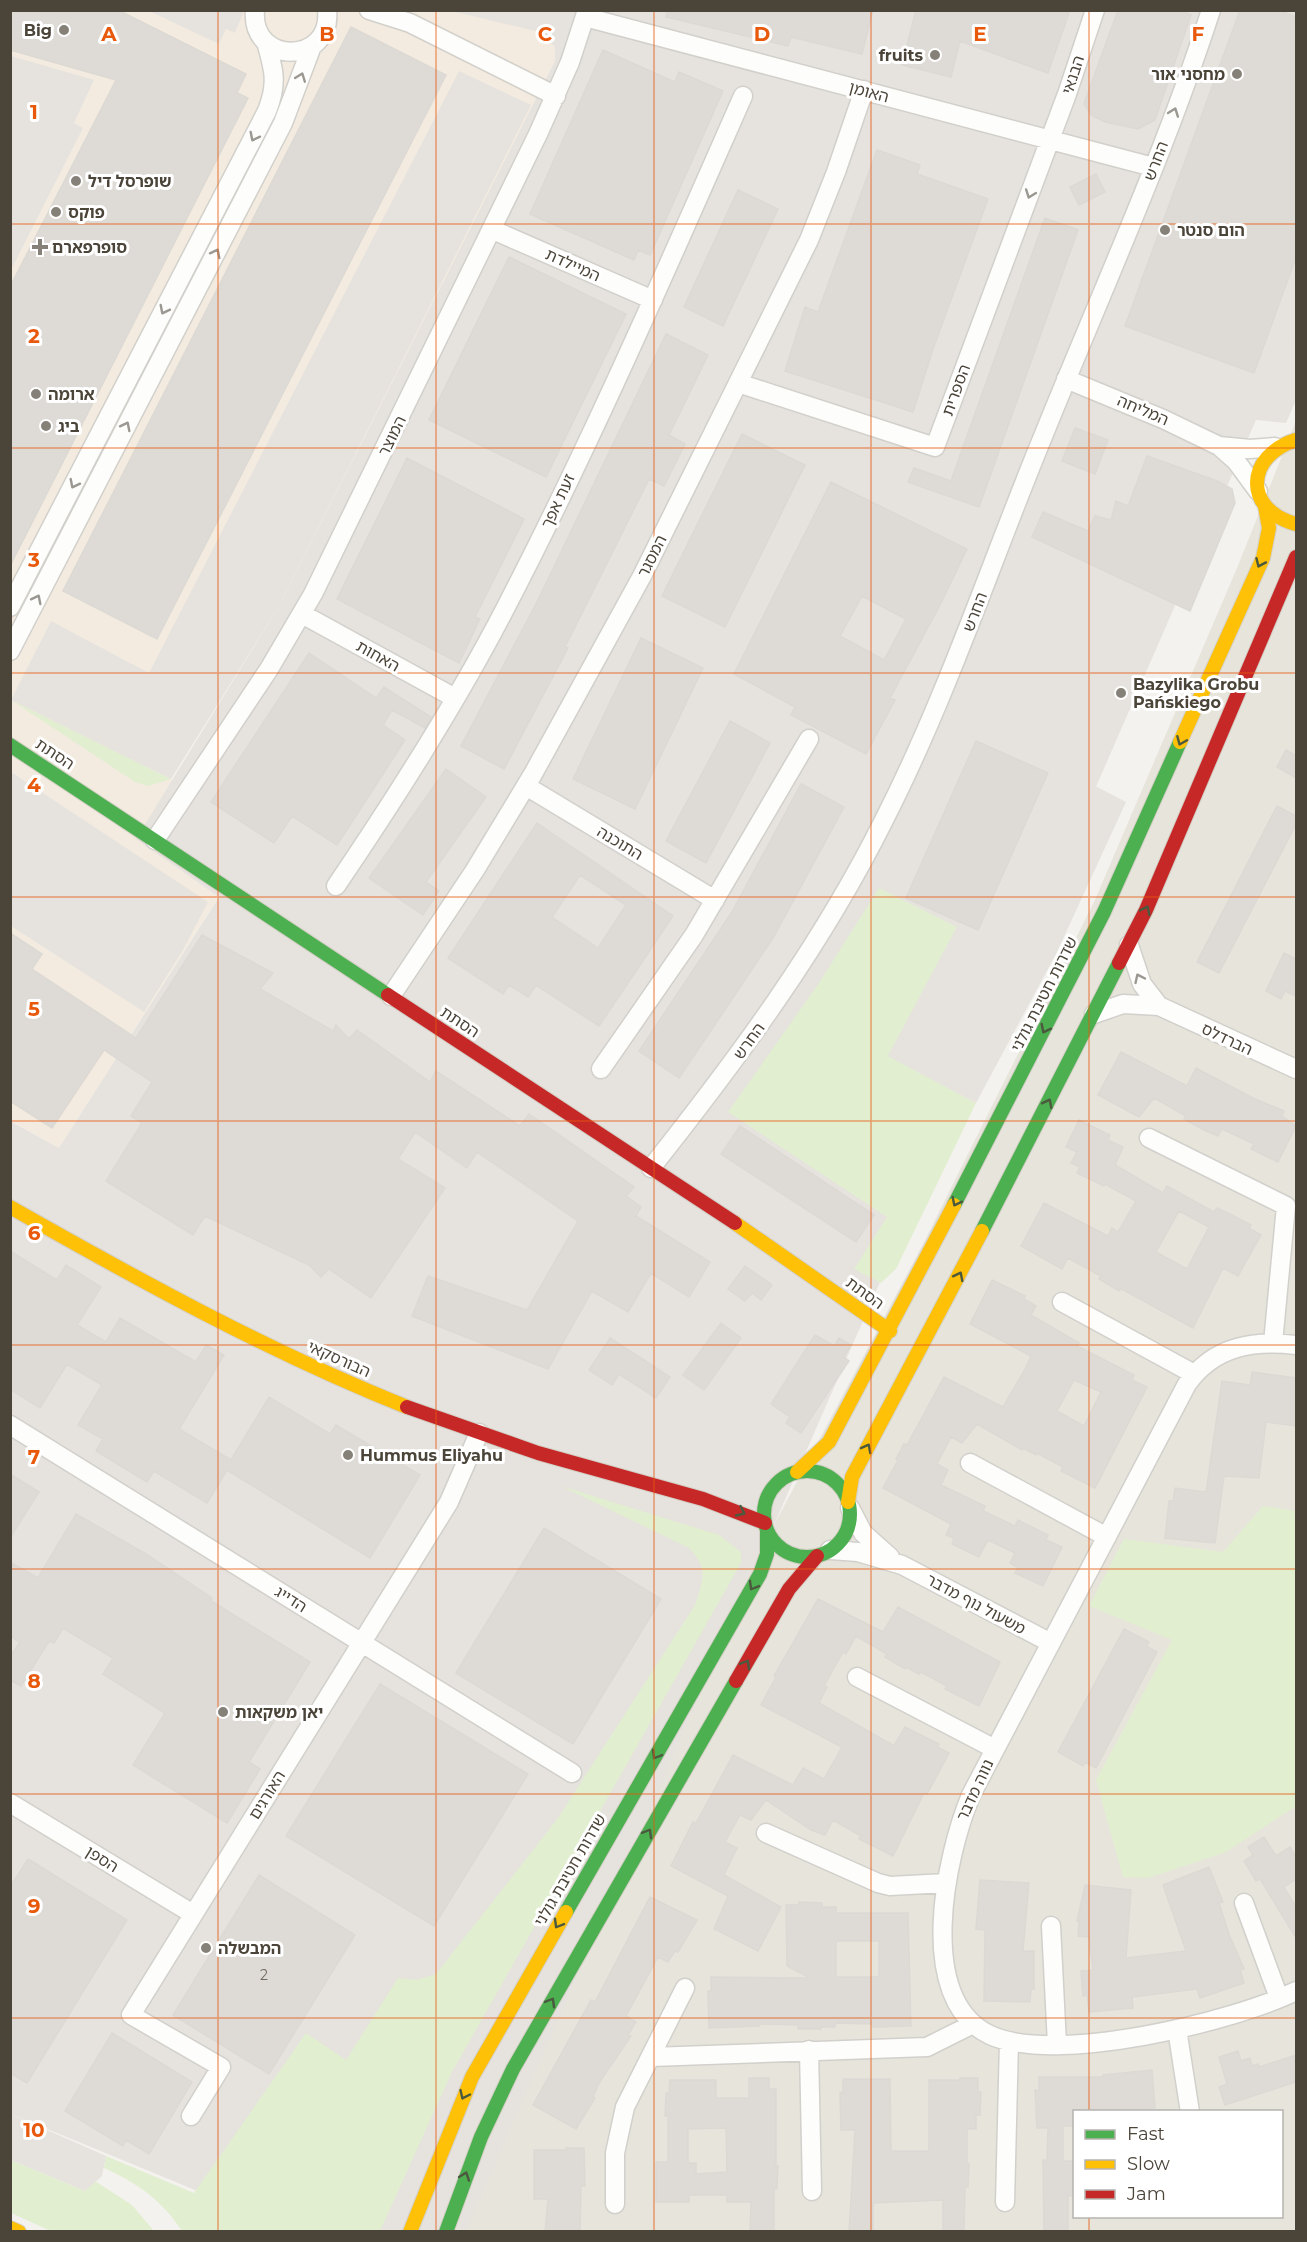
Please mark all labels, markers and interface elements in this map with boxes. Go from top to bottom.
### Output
place label: Big [24,21,52,40]
text: A [100,22,117,46]
text: B [319,22,335,46]
text: C [538,22,553,46]
text: D [754,22,770,46]
text: E [973,22,987,46]
text: F [1192,22,1205,46]
marker: Big [57,23,71,37]
place label: fruits [879,46,923,65]
marker: fruits [928,48,942,62]
street label: הבנאי [1058,53,1088,97]
place label: מחסני אור [1151,65,1225,84]
marker: מחסני אור [1230,67,1244,81]
one-way arrow [293,72,306,83]
street label: האומן [847,78,891,106]
text: 1 [30,100,38,124]
one-way arrow [1167,108,1180,118]
one-way arrow [249,131,261,142]
street label: החרש [1140,139,1172,183]
place label: שופרסל דיל [88,172,172,191]
marker: שופרסל דיל [69,174,83,188]
one-way arrow [1024,189,1037,199]
place label: פוקס [68,203,105,222]
marker: פוקס [49,205,63,219]
place label: הום סנטר [1177,221,1245,240]
marker: הום סנטר [1158,223,1172,237]
place label: סופרפארם [52,238,127,257]
marker: סופרפארם [33,240,47,254]
street label: המיילדת [543,245,603,285]
one-way arrow [209,248,220,259]
one-way arrow [160,304,171,315]
text: 2 [28,324,40,348]
street label: הספרית [938,362,974,418]
place label: ארומה [48,385,95,404]
marker: ארומה [29,387,43,401]
street label: המליחה [1114,391,1172,429]
street label: המוצר [374,413,410,459]
place label: ביג [58,417,80,436]
marker: ביג [39,419,53,433]
one-way arrow [119,421,131,432]
street label: זעת אפך [537,471,579,531]
one-way arrow [70,477,82,488]
street label: המסגר [633,532,671,580]
text: 3 [27,548,40,572]
one-way arrow [1255,556,1267,567]
street label: החרש [959,590,991,634]
one-way arrow [30,595,41,606]
street label: האחות [353,636,403,676]
place label: Bazylika Grobu Pańskiego [1133,675,1259,712]
marker: Bazylika Grobu Pańskiego [1114,686,1128,700]
one-way arrow [1176,734,1188,745]
street label: הסתת [32,735,78,773]
text: 4 [27,773,41,797]
street label: התוכנה [594,822,646,864]
one-way arrow [1138,905,1150,916]
street label: שדרות חטיבת גולני [1007,933,1081,1055]
one-way arrow [1135,973,1147,984]
text: 5 [28,997,40,1021]
street label: הסתת [437,1003,483,1041]
street label: החרש [729,1019,769,1063]
street label: הברדלס [1198,1019,1256,1059]
one-way arrow [1041,1023,1052,1033]
one-way arrow [1041,1098,1052,1109]
one-way arrow [952,1196,963,1207]
text: 6 [28,1221,41,1245]
one-way arrow [952,1272,963,1282]
street label: הסתת [842,1273,888,1313]
street label: הבורסקאי [305,1337,373,1381]
one-way arrow [860,1444,871,1454]
text: 7 [28,1445,40,1469]
place label: Hummus Eliyahu [360,1446,503,1465]
marker: Hummus Eliyahu [341,1448,355,1462]
one-way arrow [734,1504,745,1516]
street label: משעול נוף מדבר [923,1570,1029,1638]
one-way arrow [749,1580,760,1590]
street label: הדייג [271,1582,311,1616]
one-way arrow [739,1660,750,1670]
text: 8 [27,1669,41,1693]
place label: יאן משקאות [235,1703,323,1722]
marker: יאן משקאות [216,1705,230,1719]
one-way arrow [651,1749,663,1759]
street label: נווה מדבר [953,1756,997,1824]
street label: האורגים [245,1767,289,1823]
street label: שדרות חטיבת גולני [530,1810,610,1930]
one-way arrow [641,1829,653,1839]
street label: הספן [82,1842,122,1876]
text: 9 [28,1894,40,1918]
one-way arrow [554,1918,565,1928]
place label: המבשלה [218,1939,281,1958]
marker: המבשלה [199,1941,213,1955]
house number: 2 [260,1966,268,1984]
one-way arrow [544,1998,555,2008]
one-way arrow [459,2088,471,2099]
legend [1073,2110,1283,2218]
text: 10 [23,2118,45,2142]
text: Fast [1127,2123,1165,2145]
text: Slow [1127,2153,1170,2175]
one-way arrow [458,2171,470,2182]
text: Jam [1126,2183,1166,2205]

